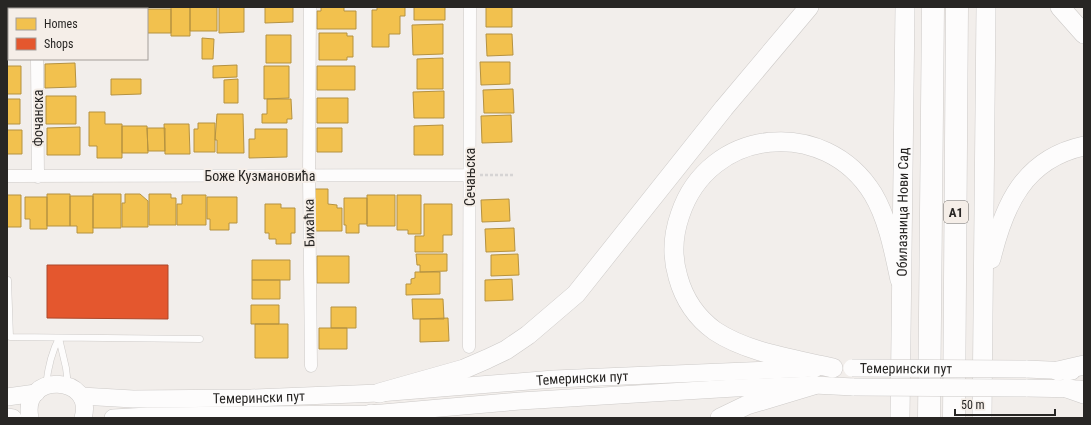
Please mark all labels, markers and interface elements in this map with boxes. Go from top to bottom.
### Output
legend [8,8,148,60]
text: Homes [44,17,78,31]
text: Shops [44,37,73,51]
street label: Фочанска [30,90,46,146]
street label: Обилазница Нови Сад [894,147,911,277]
street label: Сечањска [462,148,478,206]
street label: Боже Кузмановића [205,168,315,184]
street label: Бихаћка [301,199,317,247]
road number: A1 [944,201,968,223]
street label: Темерински пут [860,360,952,377]
street label: Темерински пут [535,368,629,388]
street label: Темерински пут [213,388,305,406]
scale bar [955,391,1055,417]
text: 50 m [961,398,985,412]

